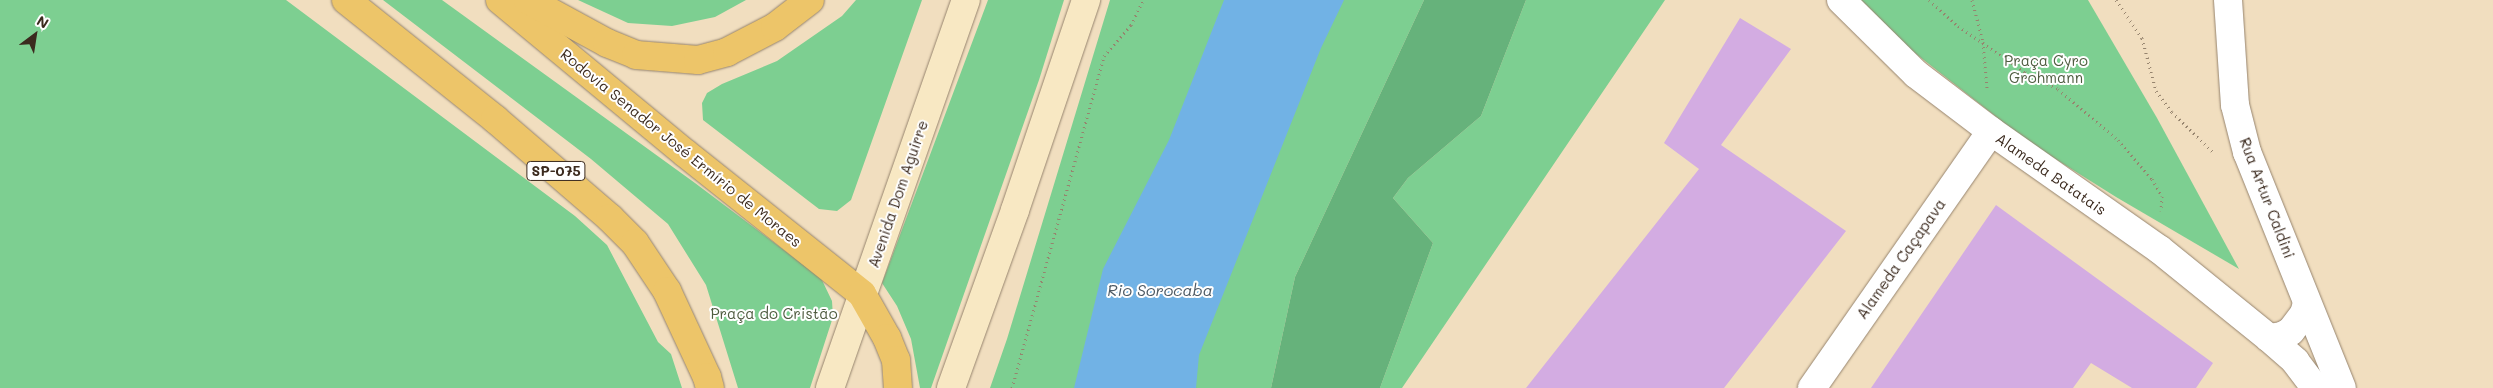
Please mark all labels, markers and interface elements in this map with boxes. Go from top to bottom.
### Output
north arrow [10,10,60,60]
text: N [34,11,52,33]
street label: Rodovia Senador José Ermírio de Moraes [557,45,805,251]
park label: Praça Cyro Grohmann [2004,51,2088,86]
street label: Avenida Dom Aguirre [864,118,932,270]
street label: Alameda Batatais [1992,129,2110,219]
street label: Rua Artur Caldini [2236,135,2298,261]
road number: SP-075 [526,160,586,182]
street label: Alameda Caçapava [1853,195,1949,323]
water label: Rio Sorocaba [1107,280,1213,300]
park label: Praça do Cristão [710,305,838,323]

